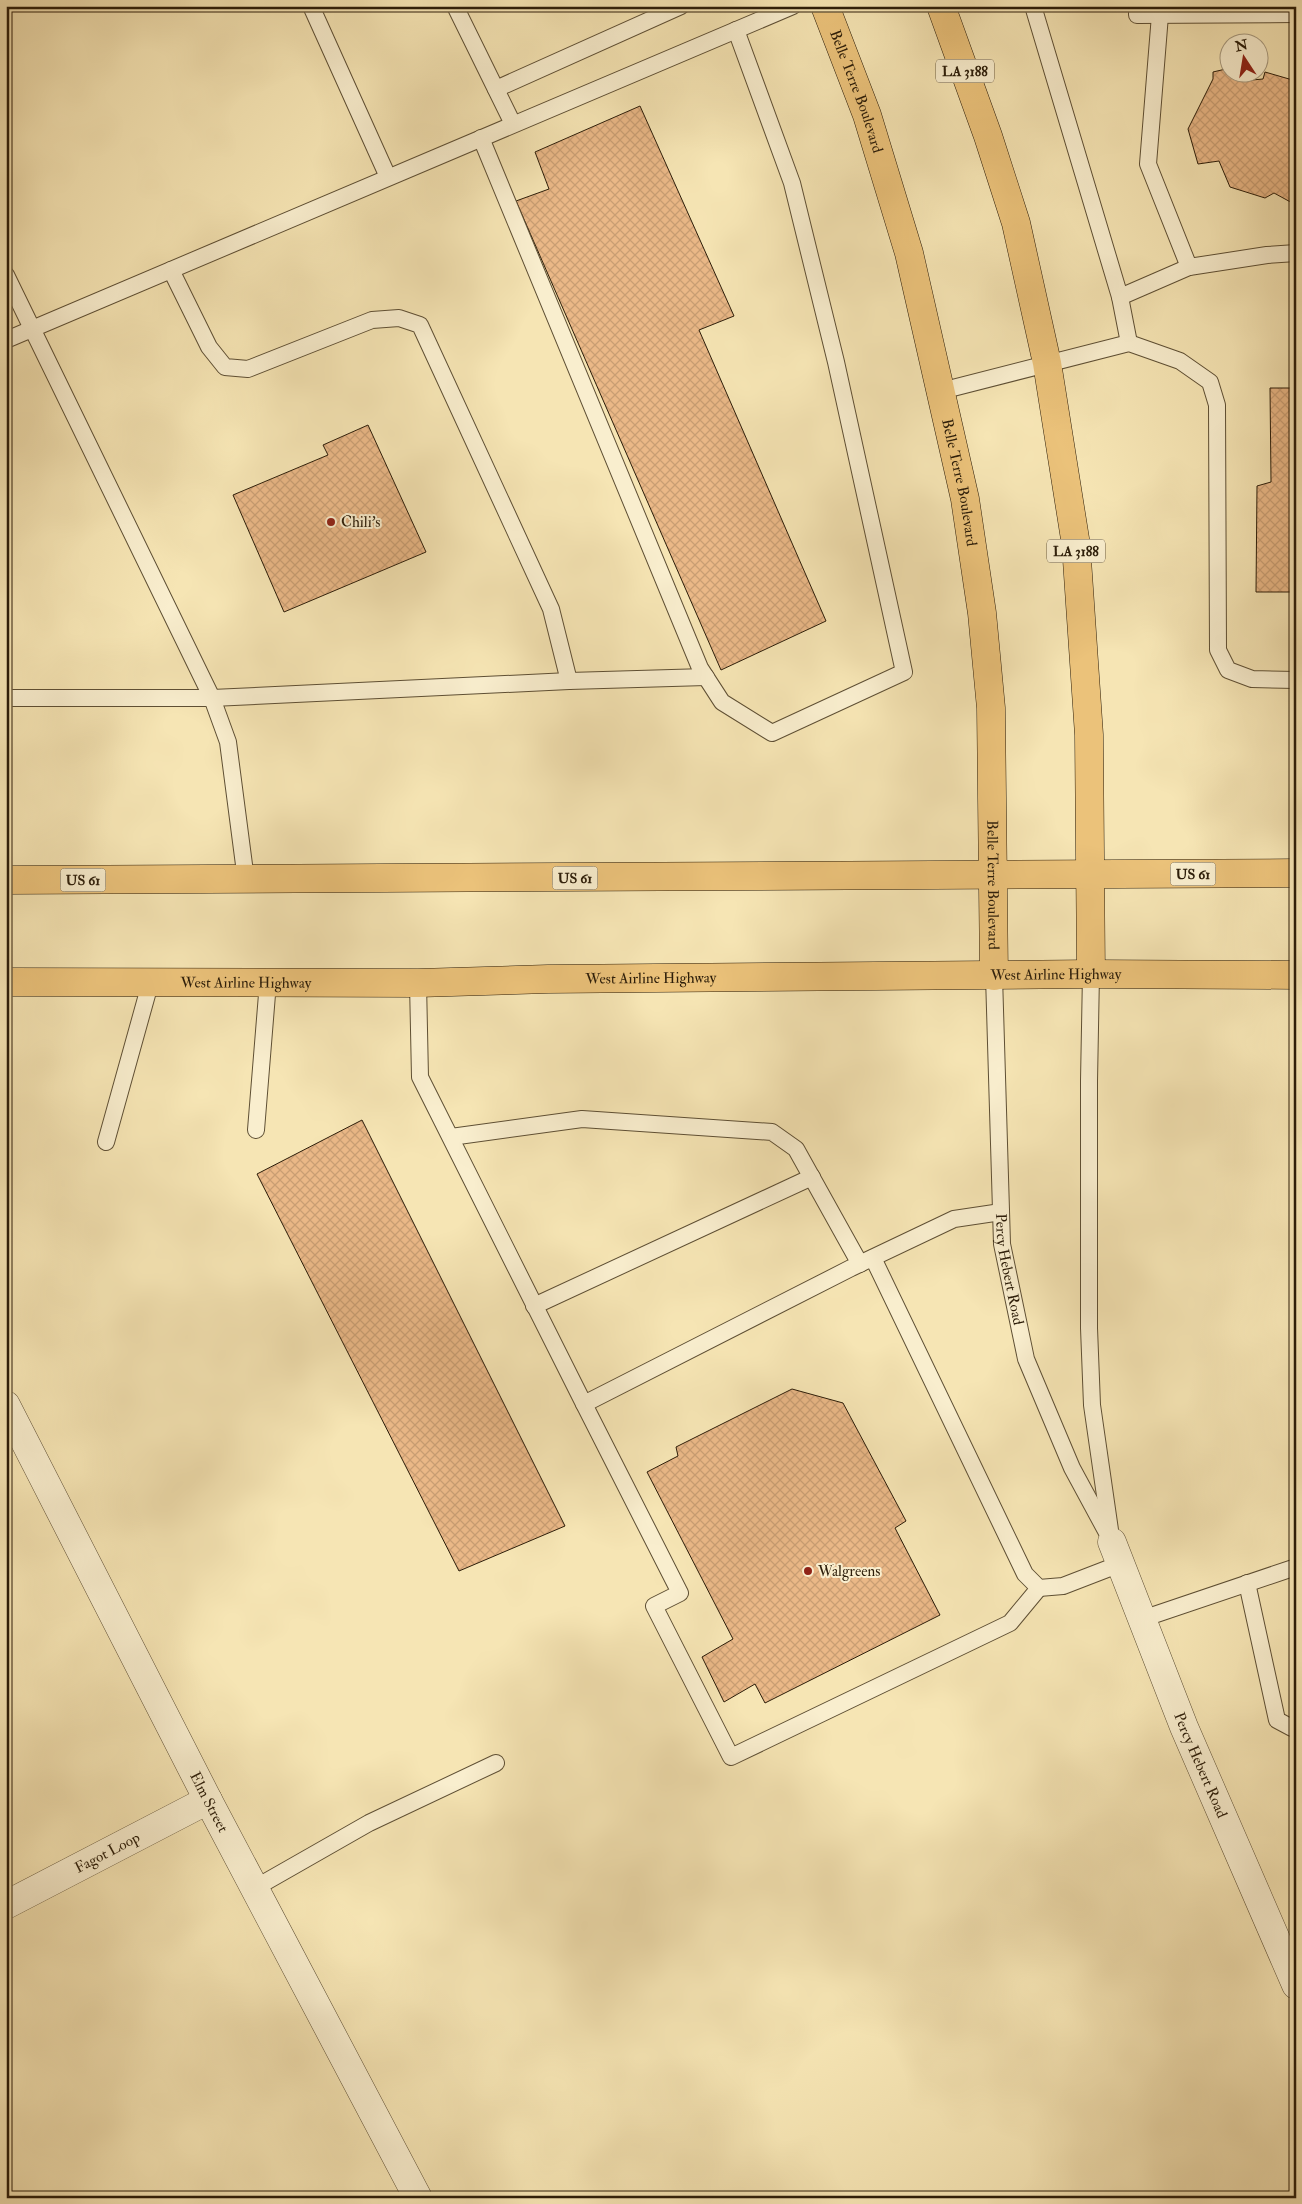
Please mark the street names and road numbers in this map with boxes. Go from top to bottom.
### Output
street label: Belle Terre Boulevard [825,27,887,156]
road number: LA 3188 [936,59,994,82]
street label: Belle Terre Boulevard [937,417,981,548]
road number: LA 3188 [1047,540,1105,562]
street label: Belle Terre Boulevard [982,820,1003,951]
road number: US 61 [1170,862,1216,886]
road number: US 61 [552,866,598,890]
road number: US 61 [61,868,106,892]
street label: West Airline Highway [989,965,1122,985]
street label: West Airline Highway [584,968,717,989]
street label: West Airline Highway [180,973,312,993]
street label: Percy Hebert Road [991,1213,1028,1327]
street label: Percy Hebert Road [1169,1710,1232,1821]
street label: Elm Street [185,1769,232,1836]
street label: Fagot Loop [72,1828,144,1878]

